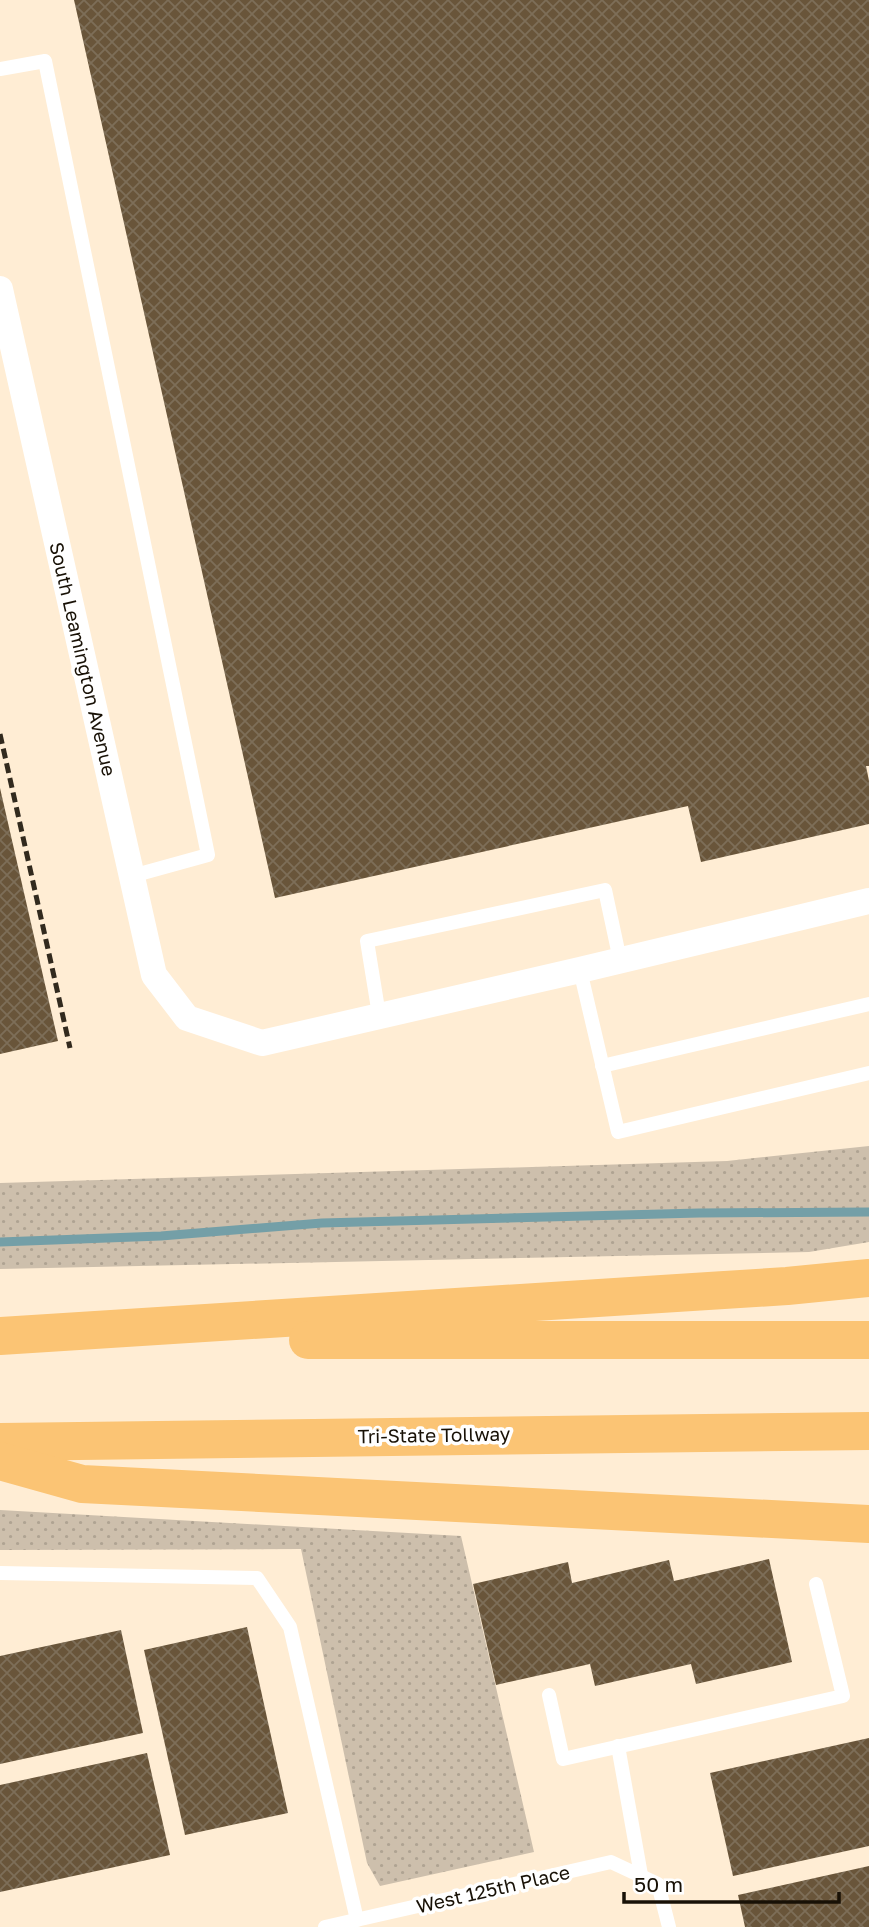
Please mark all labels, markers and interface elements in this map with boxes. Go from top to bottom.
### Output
street label: South Leamington Avenue [45,540,122,778]
street label: Tri-State Tollway [358,1422,511,1447]
street label: West 125th Place [414,1860,572,1917]
scale bar [624,1860,839,1904]
text: 50 m [634,1871,683,1897]

